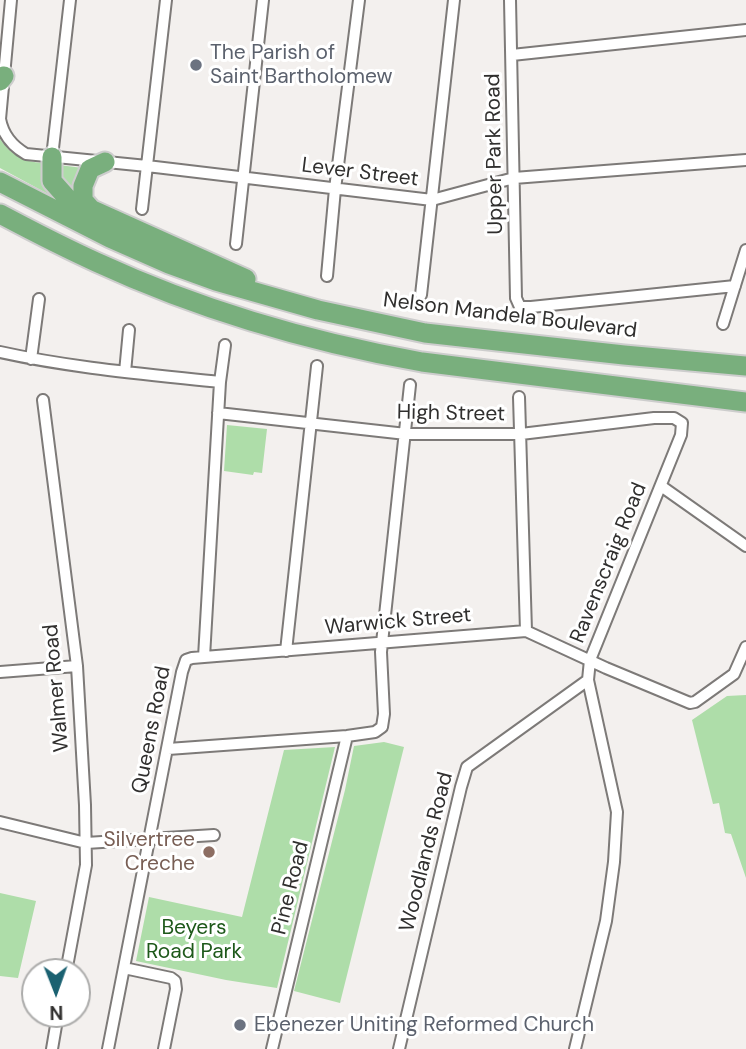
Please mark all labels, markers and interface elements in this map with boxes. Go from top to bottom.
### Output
place label: The Parish of Saint Bartholomew [210,40,393,90]
marker: The Parish of Saint Bartholomew [188,57,204,73]
street label: Upper Park Road [481,73,509,235]
street label: Lever Street [300,153,420,193]
street label: Nelson Mandela Boulevard [382,288,638,344]
street label: High Street [397,400,505,428]
street label: Ravenscraig Road [565,479,653,647]
street label: Warwick Street [324,603,472,641]
street label: Walmer Road [39,623,75,753]
street label: Queens Road [127,664,177,796]
street label: Woodlands Road [395,770,459,934]
place label: Silvertree Creche [103,827,195,877]
street label: Pine Road [267,839,315,937]
marker: Silvertree Creche [201,844,217,860]
park label: Beyers Road Park [146,915,242,965]
north arrow [21,958,91,1028]
text: N [49,1000,63,1025]
place label: Ebenezer Uniting Reformed Church [254,1012,594,1038]
marker: Ebenezer Uniting Reformed Church [232,1017,248,1033]

